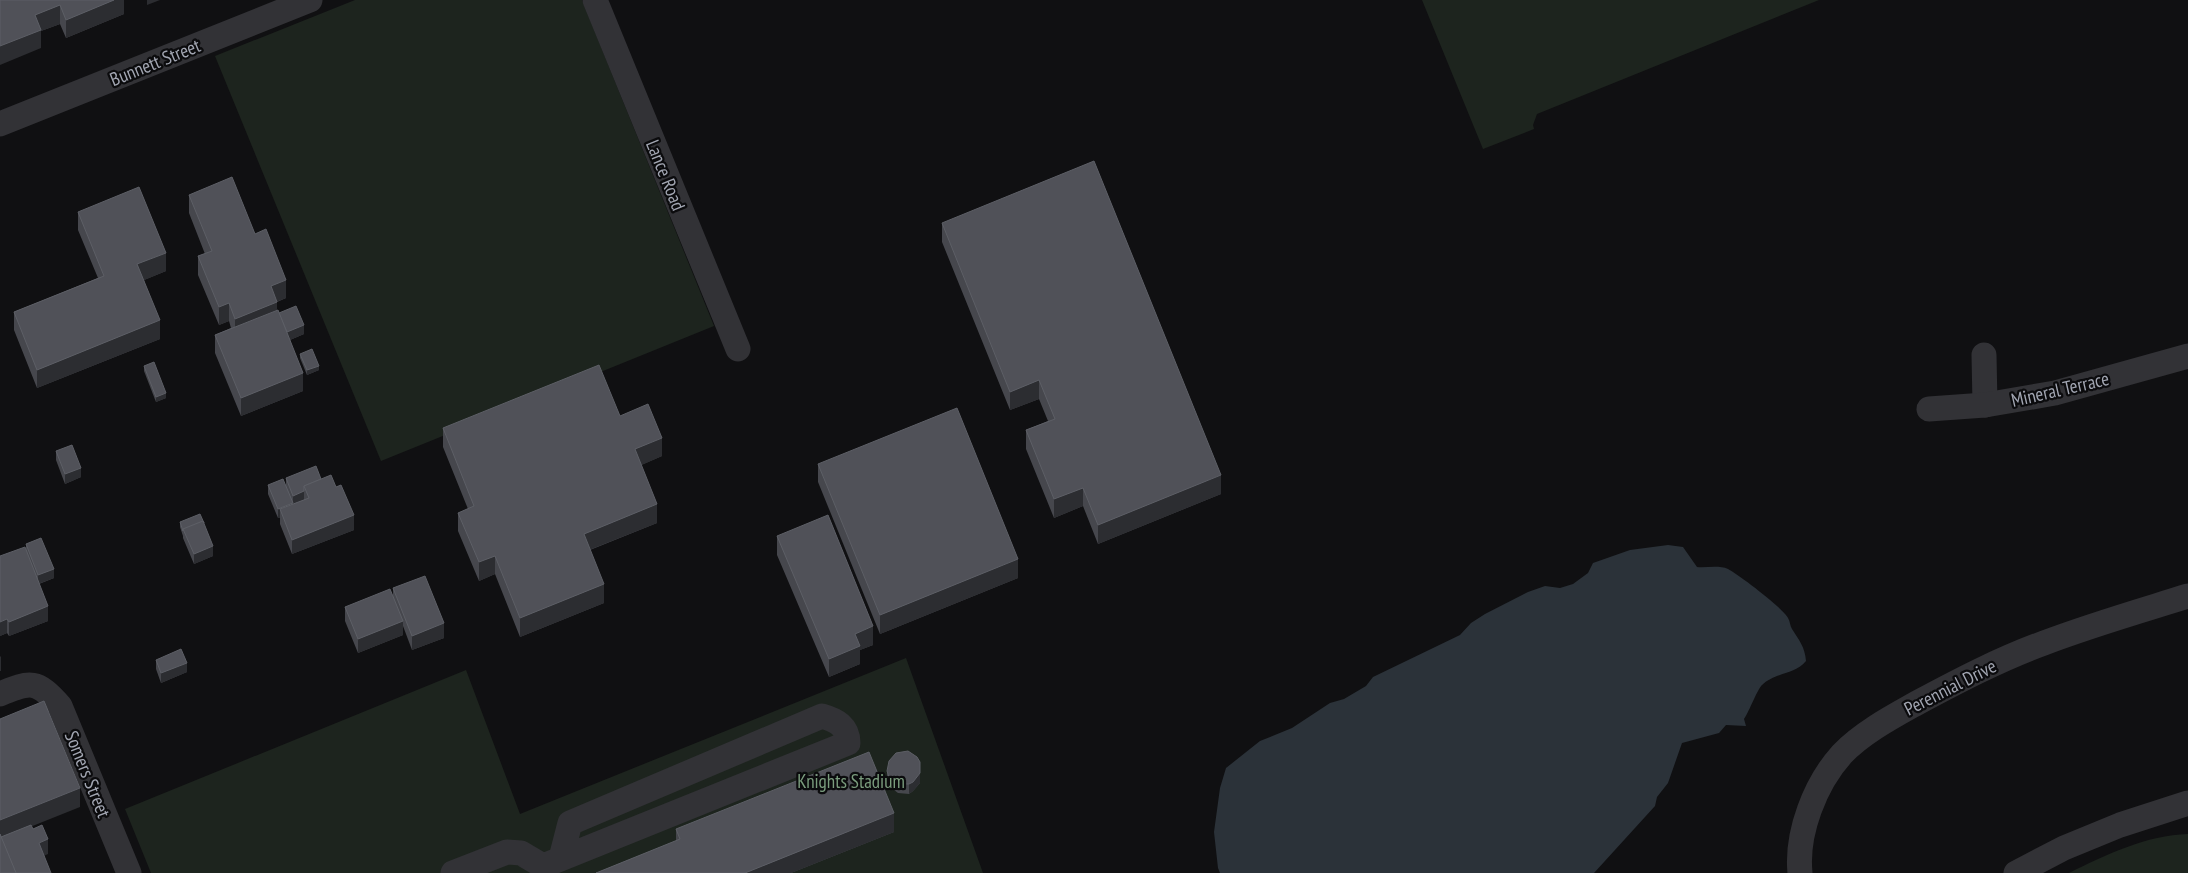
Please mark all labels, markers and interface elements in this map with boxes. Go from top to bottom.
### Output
street label: Bunnett Street [106,33,204,91]
street label: Lance Road [641,136,691,214]
street label: Mineral Terrace [2009,366,2111,412]
street label: Perennial Drive [1900,653,2000,720]
street label: Somers Street [60,727,117,822]
park label: Knights Stadium [797,769,905,793]

